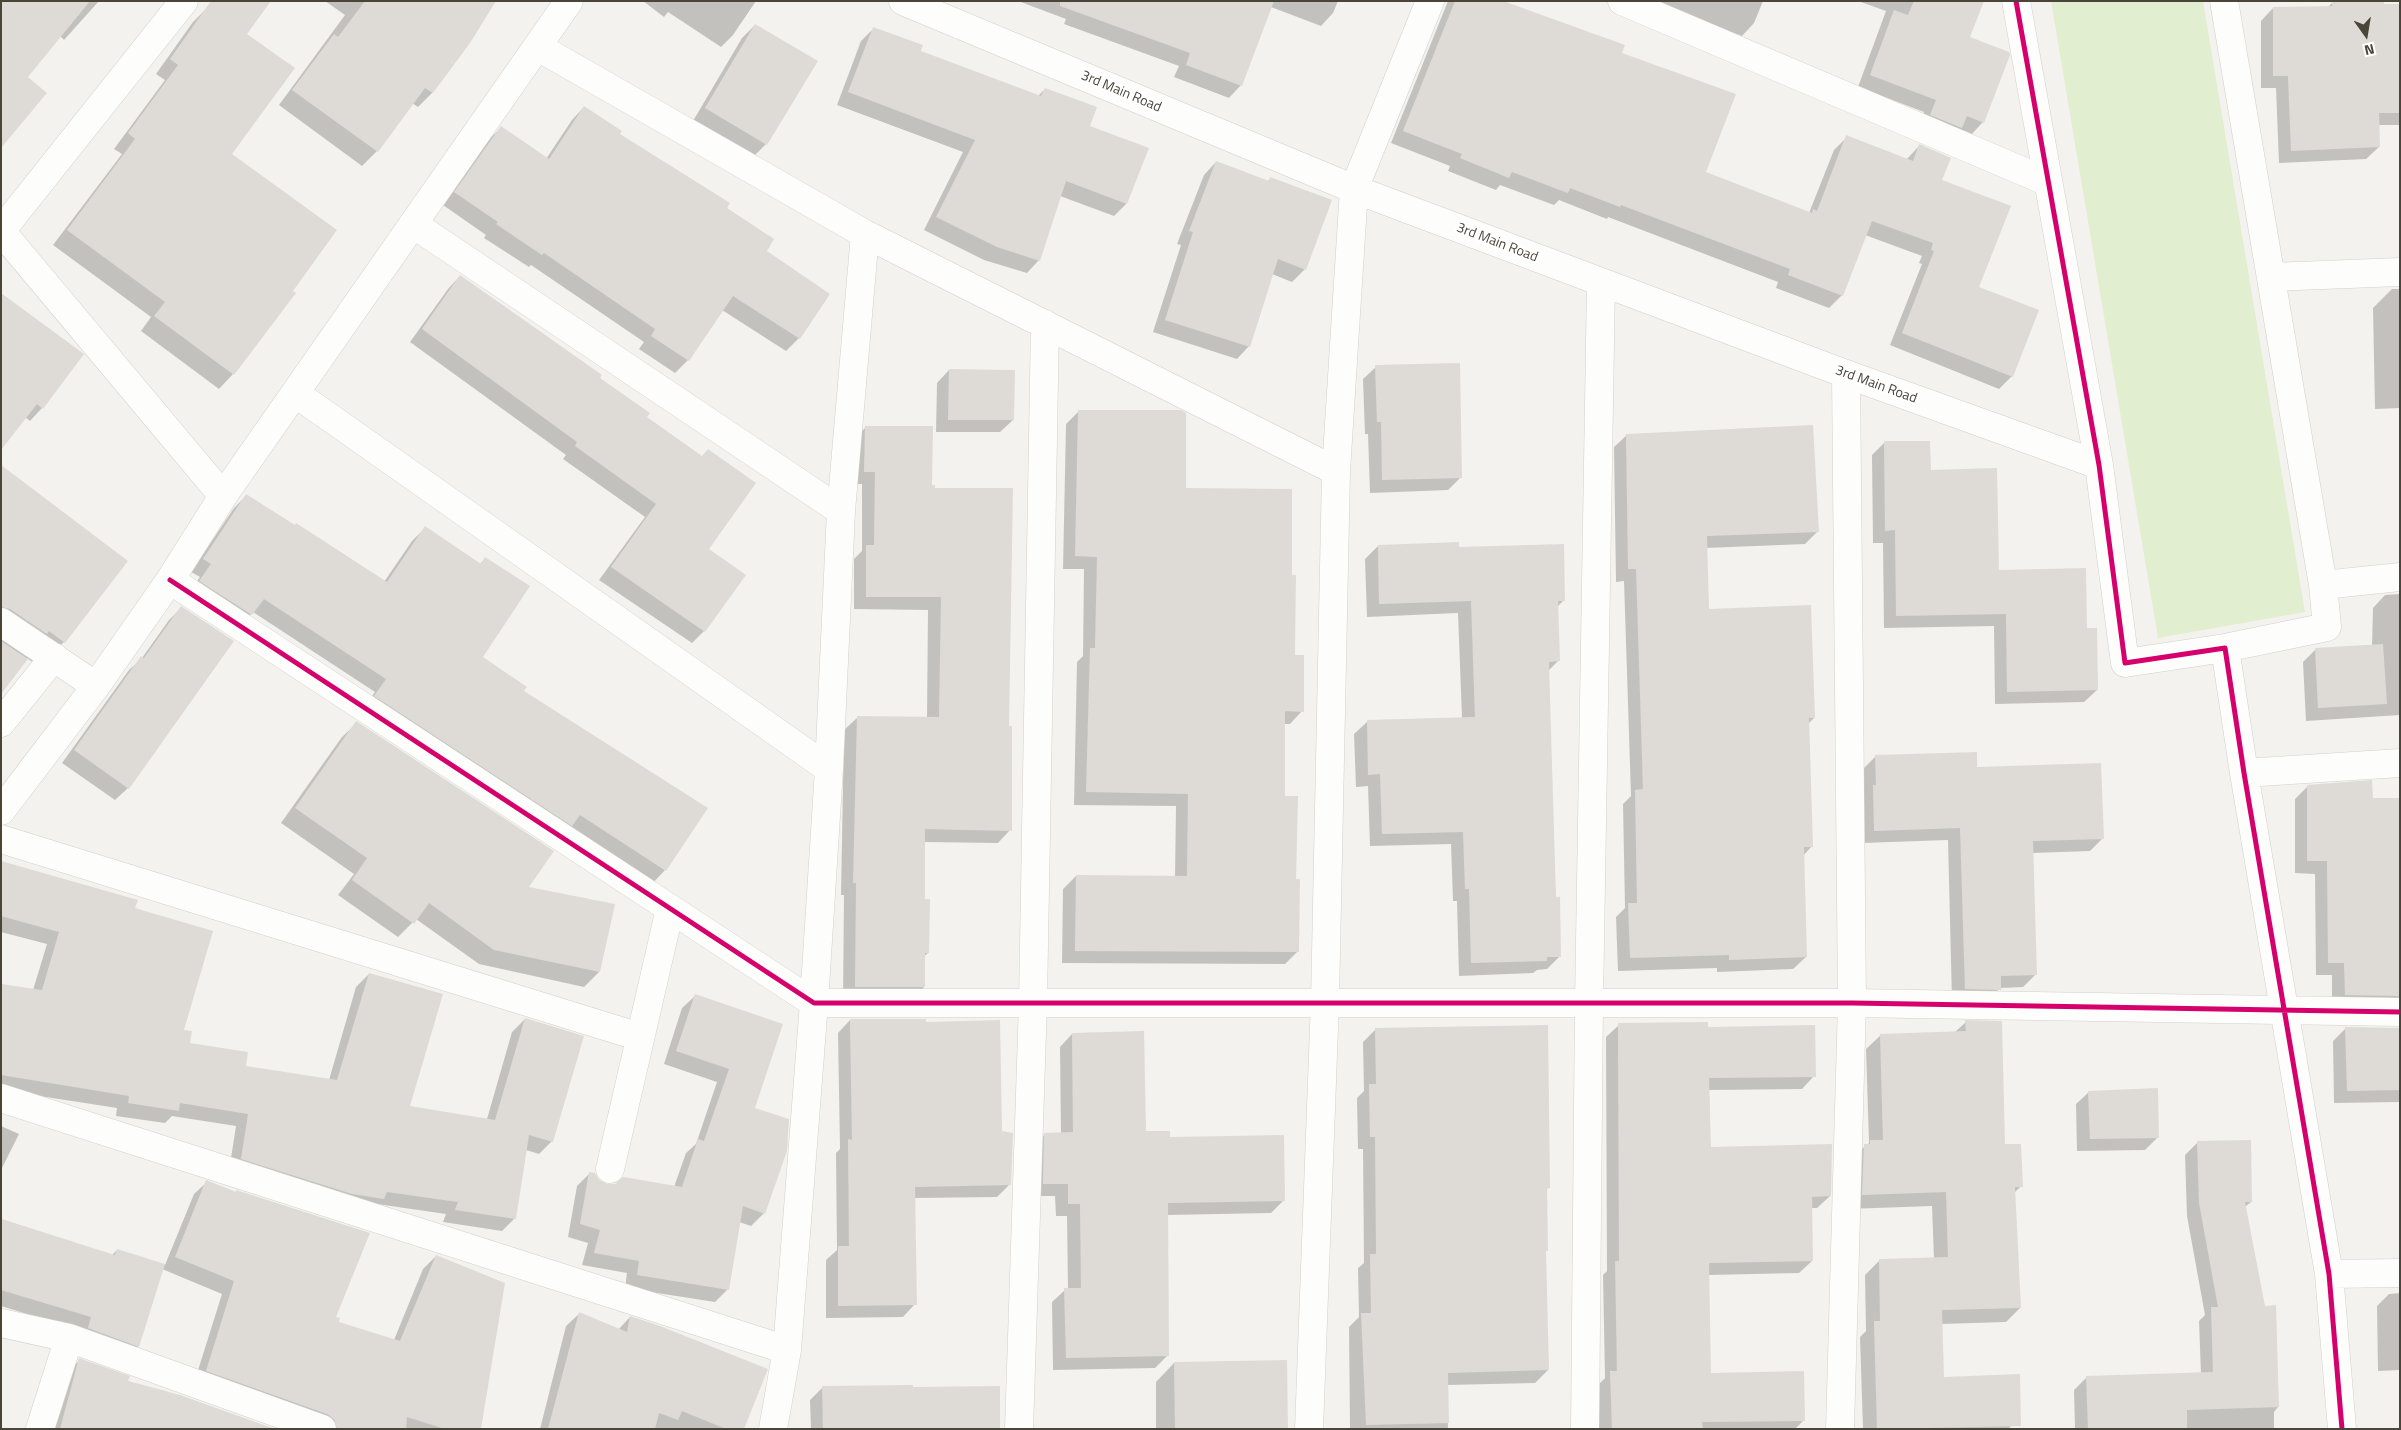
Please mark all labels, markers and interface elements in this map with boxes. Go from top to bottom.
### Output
north arrow [2341,10,2391,60]
text: N [2362,39,2377,61]
street label: 3rd Main Road [1078,68,1164,116]
street label: 3rd Main Road [1454,220,1540,266]
street label: 3rd Main Road [1833,362,1919,408]

